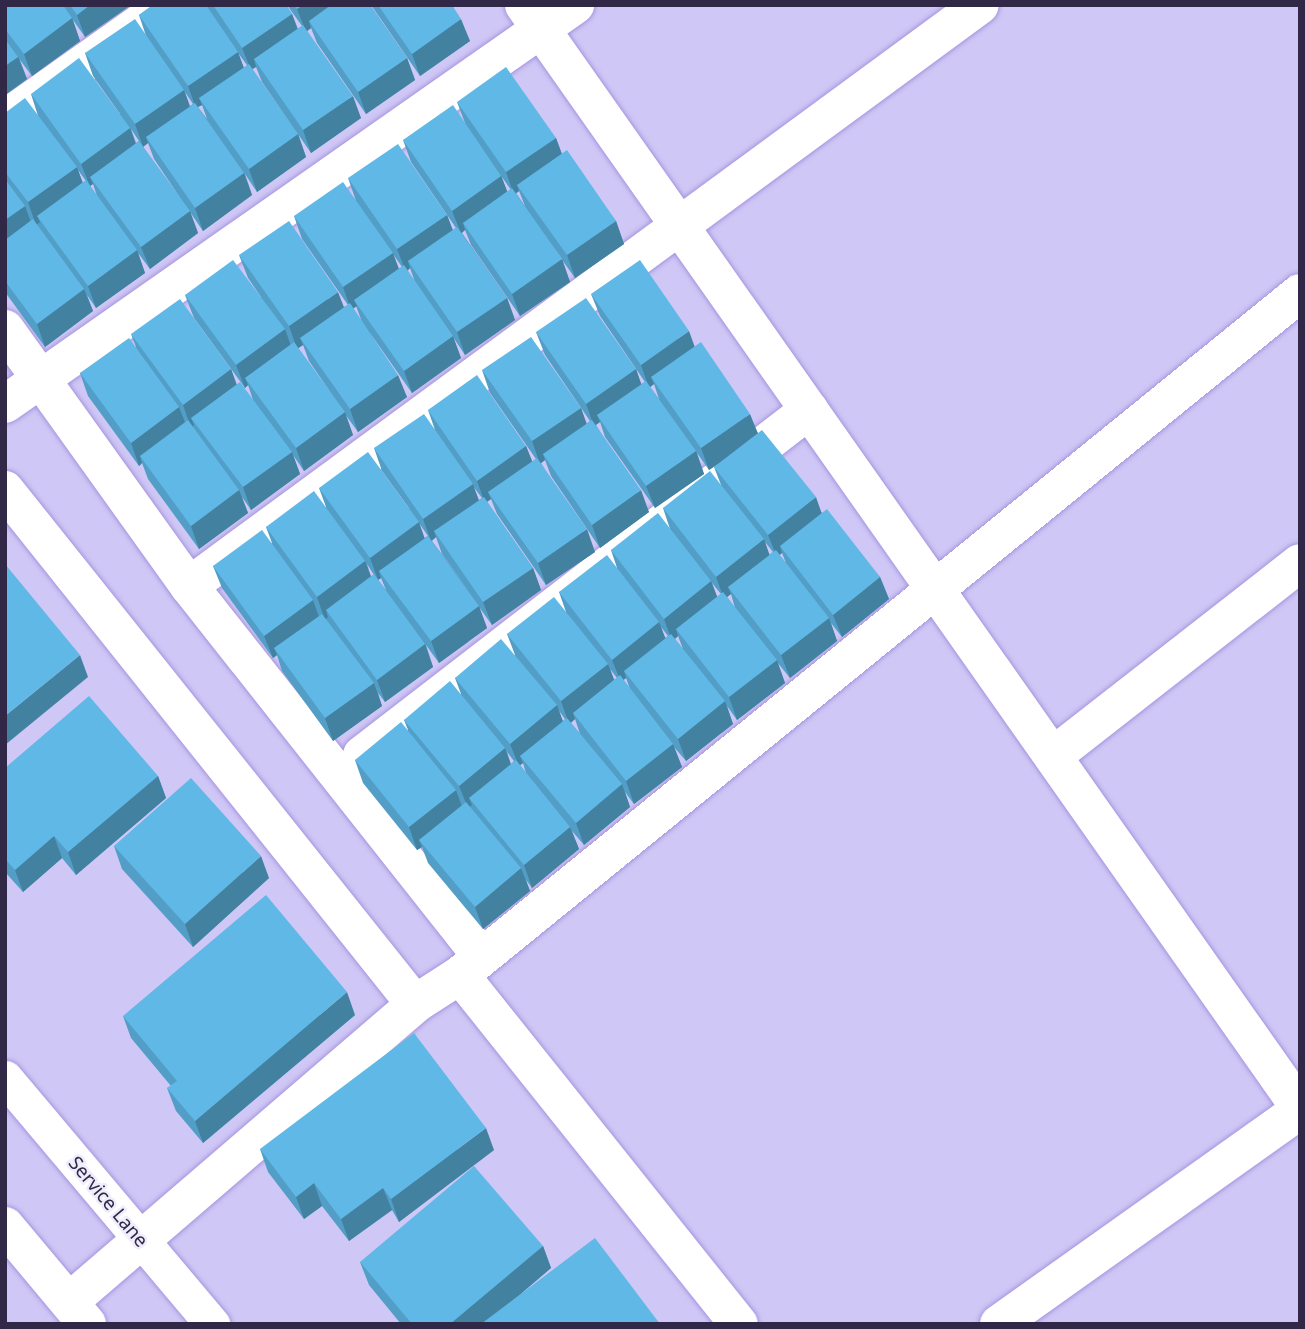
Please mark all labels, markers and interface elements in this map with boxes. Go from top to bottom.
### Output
street label: Service Lane [63,1152,153,1252]

